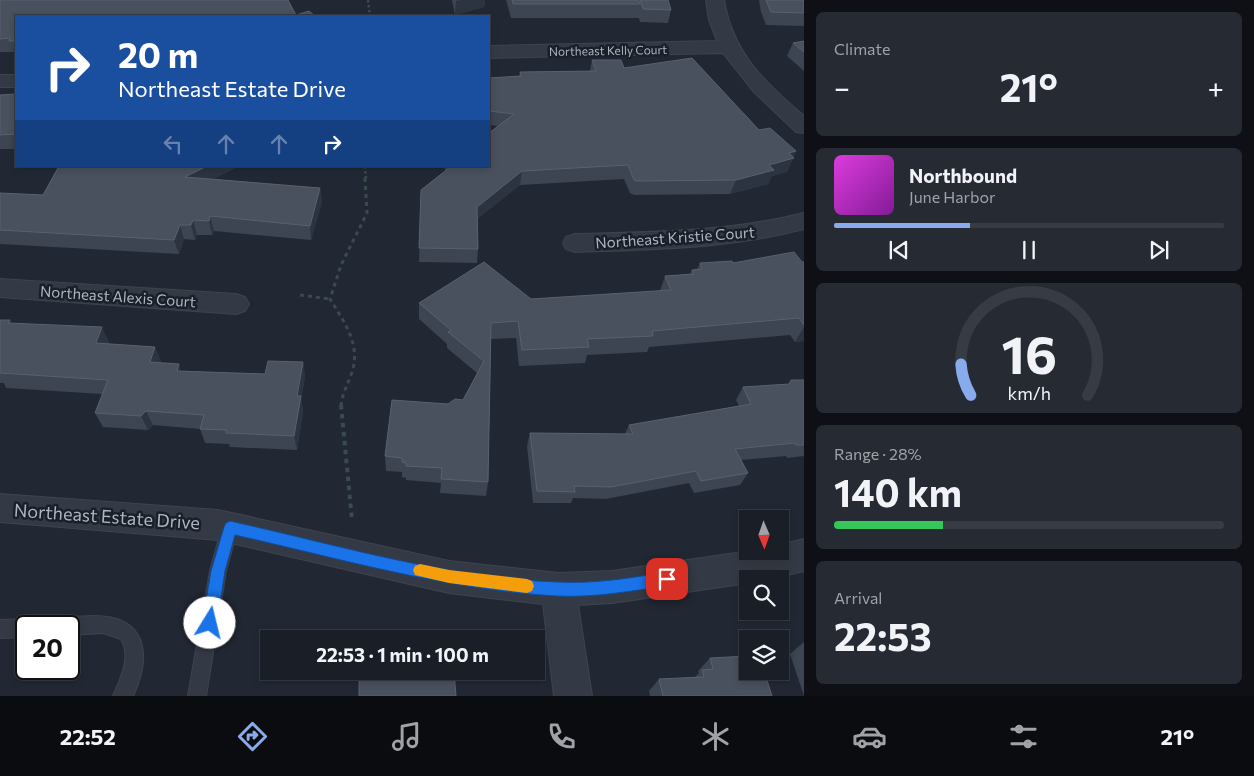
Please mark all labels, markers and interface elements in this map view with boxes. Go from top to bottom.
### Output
text: 20 m [118,32,198,75]
icon: right [35,35,100,100]
text: Climate [834,39,890,58]
street label: Northeast Kelly Court [549,42,667,58]
text: 21° [1000,63,1058,110]
text: − [834,70,850,104]
text: + [1208,70,1224,104]
text: Northeast Estate Drive [118,75,346,102]
icon: left [159,130,187,158]
icon: ahead [212,130,240,158]
icon: ahead [265,130,293,158]
icon: right [318,130,346,158]
text: Northbound [909,164,1017,187]
text: June Harbor [909,187,995,206]
street label: Northeast Kristie Court [595,222,755,252]
icon: previous [885,236,913,264]
icon: pause [1015,236,1043,264]
icon: next [1145,236,1173,264]
street label: Northeast Alexis Court [40,282,196,310]
text: 16 [1001,321,1057,385]
text: km/h [1007,382,1051,404]
text: Range · 28% [834,444,922,463]
text: 140 km [834,468,962,515]
street label: Northeast Estate Drive [13,499,201,533]
north arrow [739,510,789,560]
map controls [739,510,789,680]
pin [646,558,688,600]
icon: arrive [653,565,681,593]
button: search [739,570,789,620]
text: Arrival [834,588,882,607]
position arrow [183,596,235,648]
text: 22:53 [834,612,932,659]
speed limit sign: 20 [15,615,80,680]
button: layers [739,630,789,680]
text: 22:53 · 1 min · 100 m [316,643,489,666]
icon: directions [235,719,270,754]
icon: music [389,719,424,754]
icon: phone [544,719,579,754]
icon: climate [698,719,733,754]
icon: car [852,719,887,754]
icon: filters [1006,719,1041,754]
text: 22:52 [60,723,116,750]
text: 21° [1161,723,1194,750]

